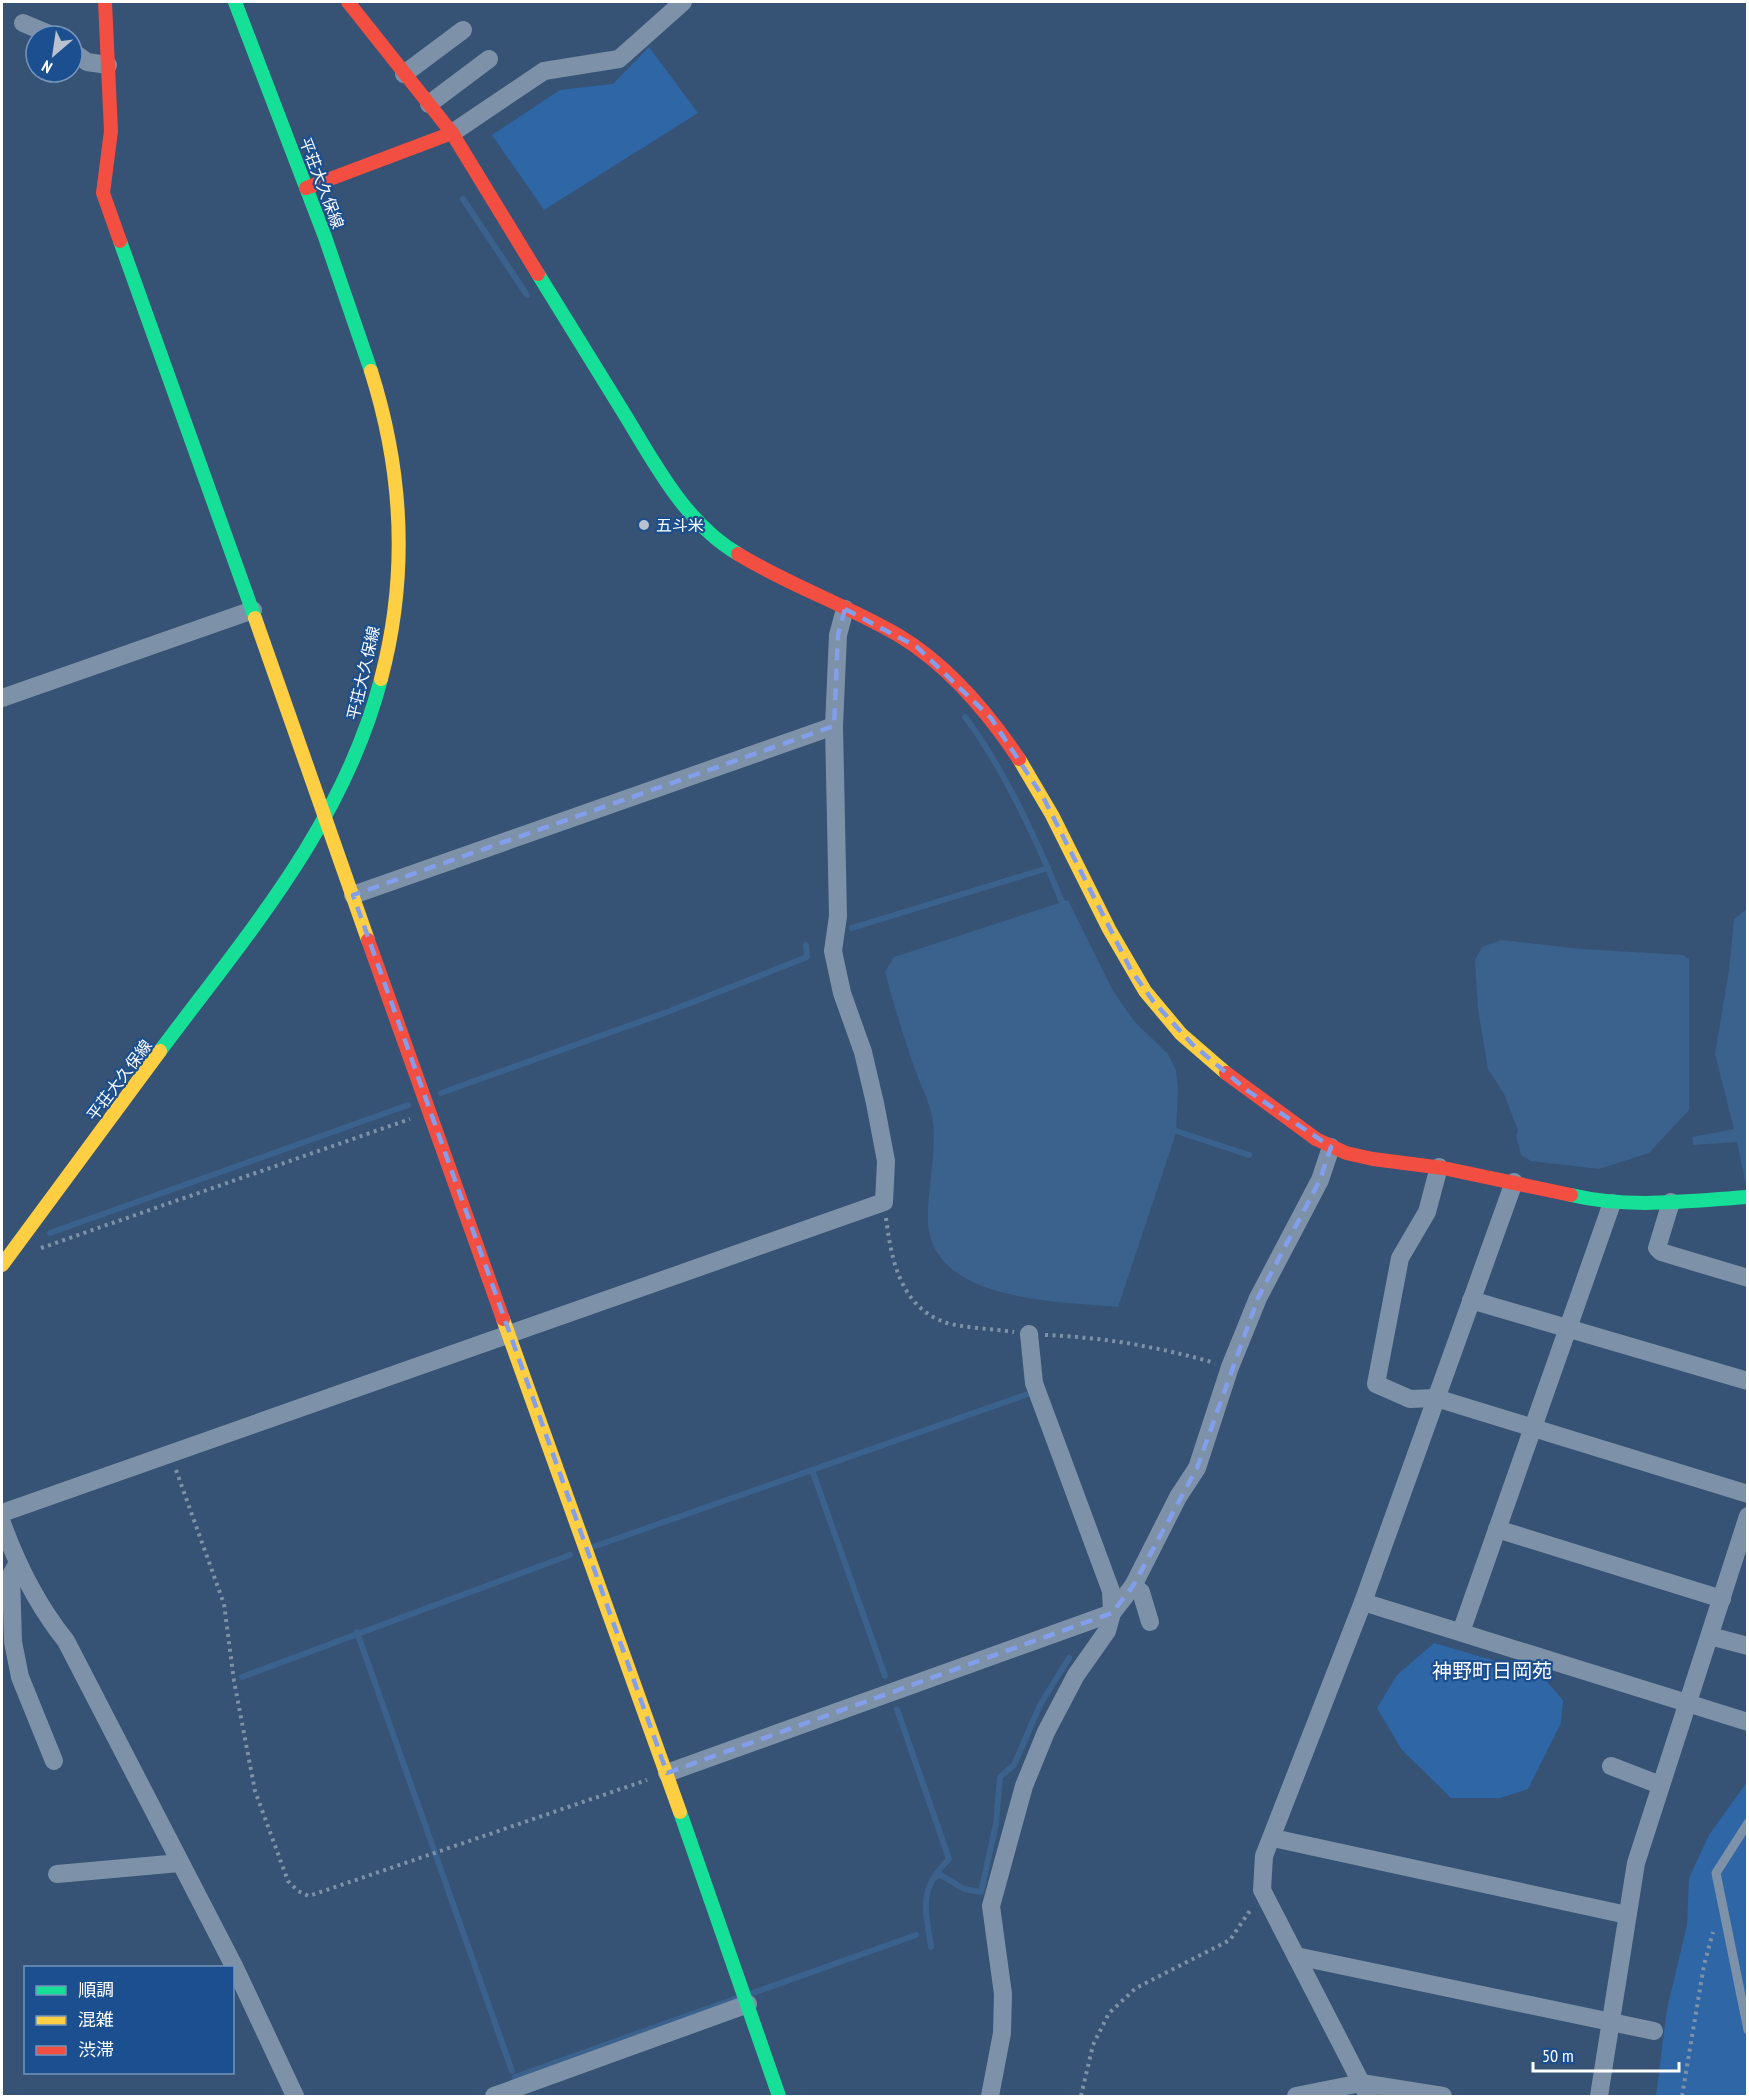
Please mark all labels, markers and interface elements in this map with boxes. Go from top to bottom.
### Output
north arrow [24,24,84,84]
text: N [38,56,55,78]
street label: 平荘大久保線 [295,135,349,231]
place label: 五斗米 [656,515,704,535]
marker: 五斗米 [637,518,651,532]
street label: 平荘大久保線 [342,624,384,722]
street label: 平荘大久保線 [82,1036,156,1124]
district label: 神野町日岡苑 [1432,1658,1552,1684]
legend [24,1966,234,2074]
text: 順調 [78,1978,114,2001]
text: 混雑 [78,2008,114,2031]
scale bar [1533,2035,1678,2073]
text: 渋滞 [78,2038,114,2061]
text: 50 m [1542,2044,1574,2067]

